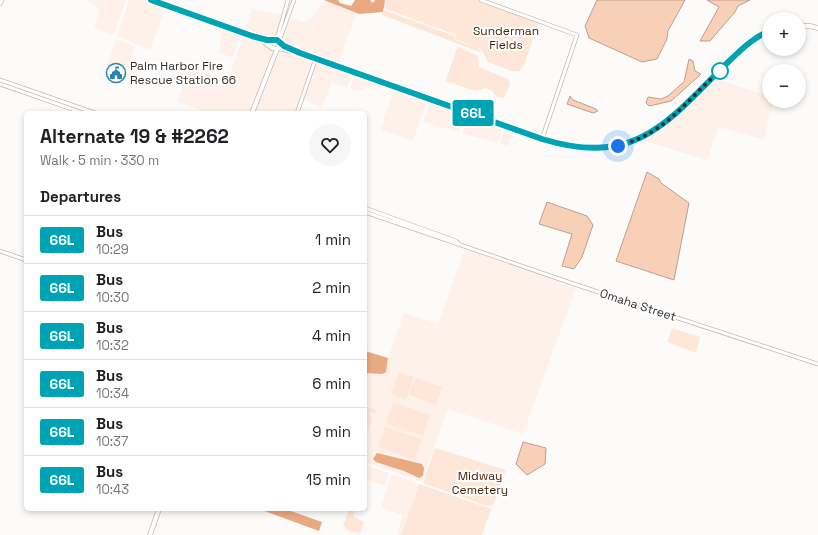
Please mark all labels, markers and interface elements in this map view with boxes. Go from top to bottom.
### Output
map controls [762,12,806,108]
button: + [762,12,806,56]
park label: Sunderman Fields [473,23,539,53]
place label: Palm Harbor Fire Rescue Station 66 [130,58,236,88]
public building icon: Palm Harbor Fire Rescue Station 66 [105,62,127,84]
unlabelled marker [711,62,729,80]
button: − [762,64,806,108]
line badge: 66L [450,100,496,126]
text: 66L [461,104,485,122]
text: Alternate 19 & #2262 [40,124,229,149]
button: heart [309,124,351,166]
your location [608,136,628,156]
text: Walk · 5 min · 330 m [40,152,159,169]
text: Departures [40,187,121,206]
text: Bus [96,222,123,241]
text: 1 min [315,230,351,249]
text: 66L [50,231,74,249]
text: 10:29 [96,241,129,258]
text: Bus [96,270,123,289]
text: 2 min [312,278,351,297]
text: 66L [50,279,74,297]
street label: Omaha Street [598,285,678,325]
text: 10:30 [96,289,129,306]
text: Bus [96,318,123,337]
text: 4 min [312,326,351,345]
text: 66L [50,327,74,345]
text: 10:32 [96,337,129,354]
text: Bus [96,366,123,385]
text: 6 min [312,374,351,393]
text: 66L [50,375,74,393]
text: 10:34 [96,385,129,402]
text: Bus [96,414,123,433]
text: 9 min [312,422,351,441]
text: 66L [50,423,74,441]
text: 10:37 [96,433,128,450]
text: Bus [96,462,123,481]
park label: Midway Cemetery [452,468,508,498]
text: 15 min [306,470,351,489]
text: 66L [50,471,74,489]
text: 10:43 [96,481,129,498]

